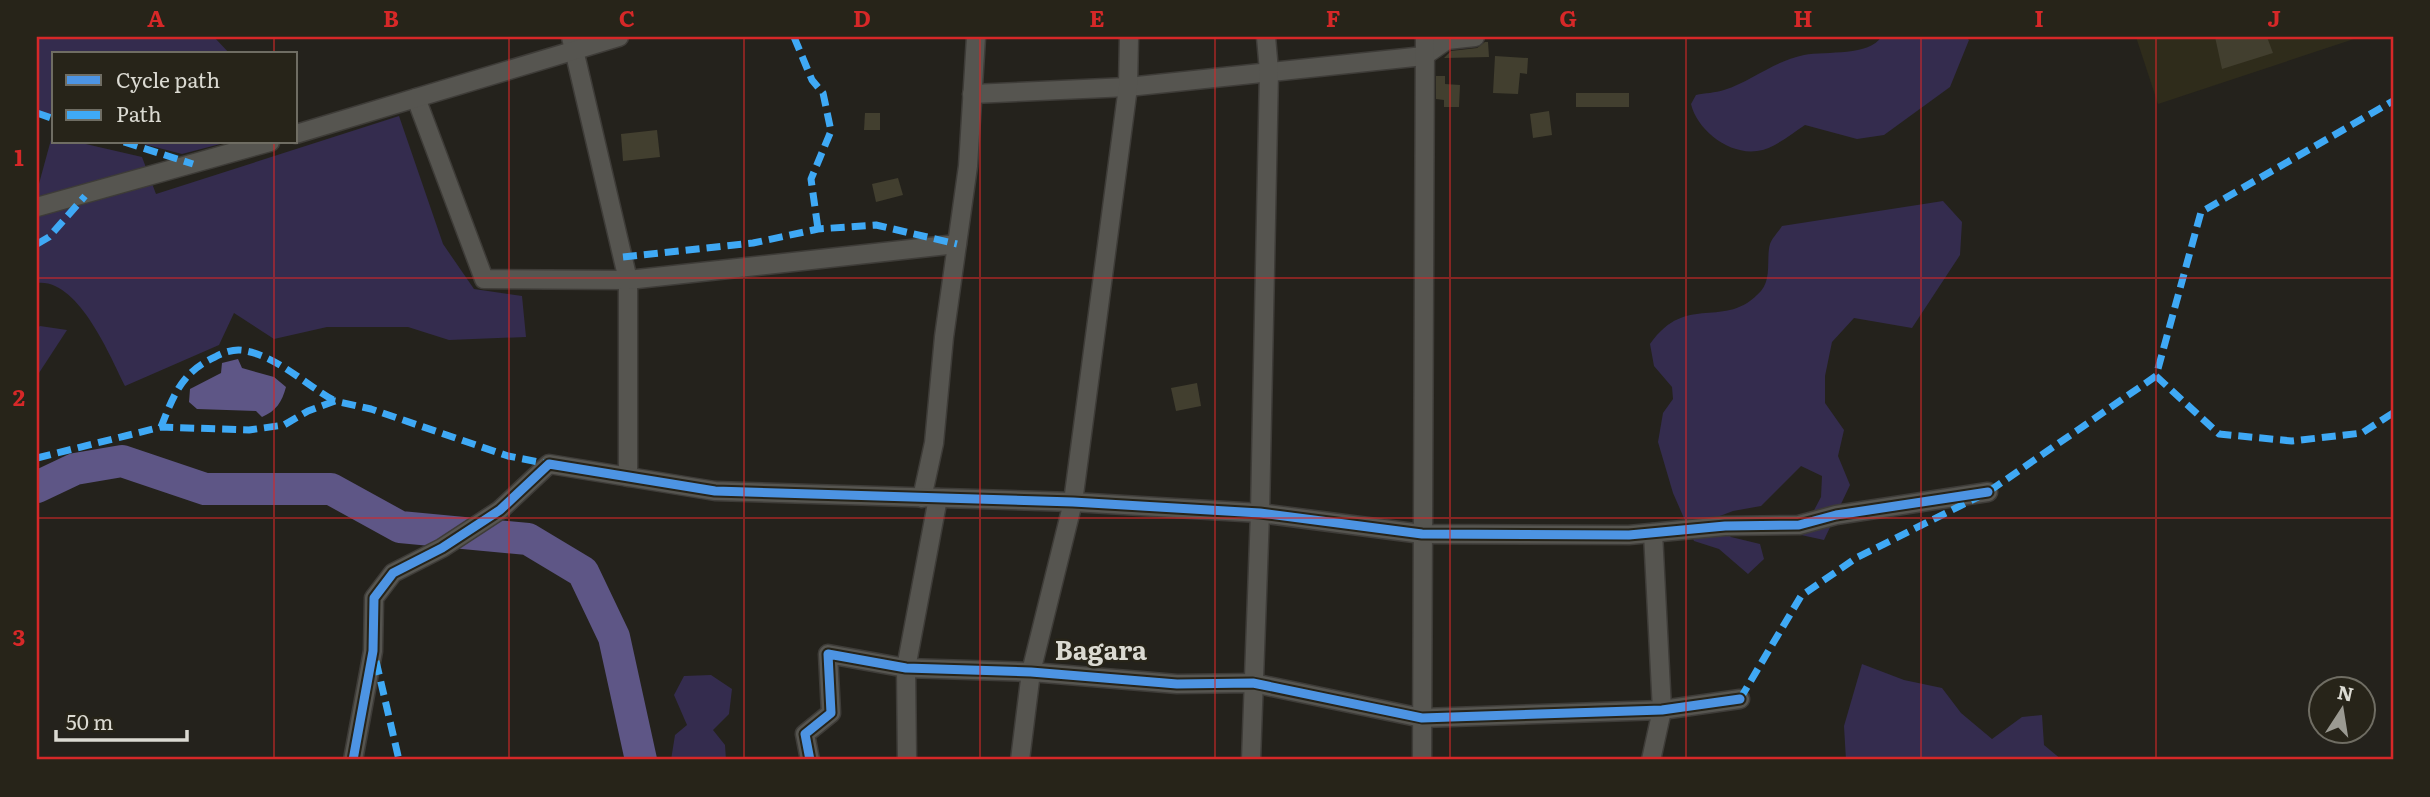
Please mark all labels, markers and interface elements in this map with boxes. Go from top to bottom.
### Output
text: A [147,0,165,34]
text: B [383,0,399,34]
text: C [619,0,635,34]
text: D [853,0,871,34]
text: E [1089,0,1105,34]
text: F [1326,0,1341,34]
text: G [1559,0,1577,34]
text: H [1793,0,1813,34]
text: I [2034,0,2044,34]
text: J [2267,0,2281,34]
legend [52,52,298,144]
text: Cycle path [116,63,220,94]
text: Path [116,97,162,128]
text: 1 [14,139,24,173]
text: 2 [13,379,25,413]
text: 3 [13,619,25,653]
district label: Bagara [1055,629,1147,668]
north arrow [2308,674,2378,744]
text: N [2335,677,2357,708]
scale bar [56,699,187,743]
text: 50 m [66,705,113,736]

